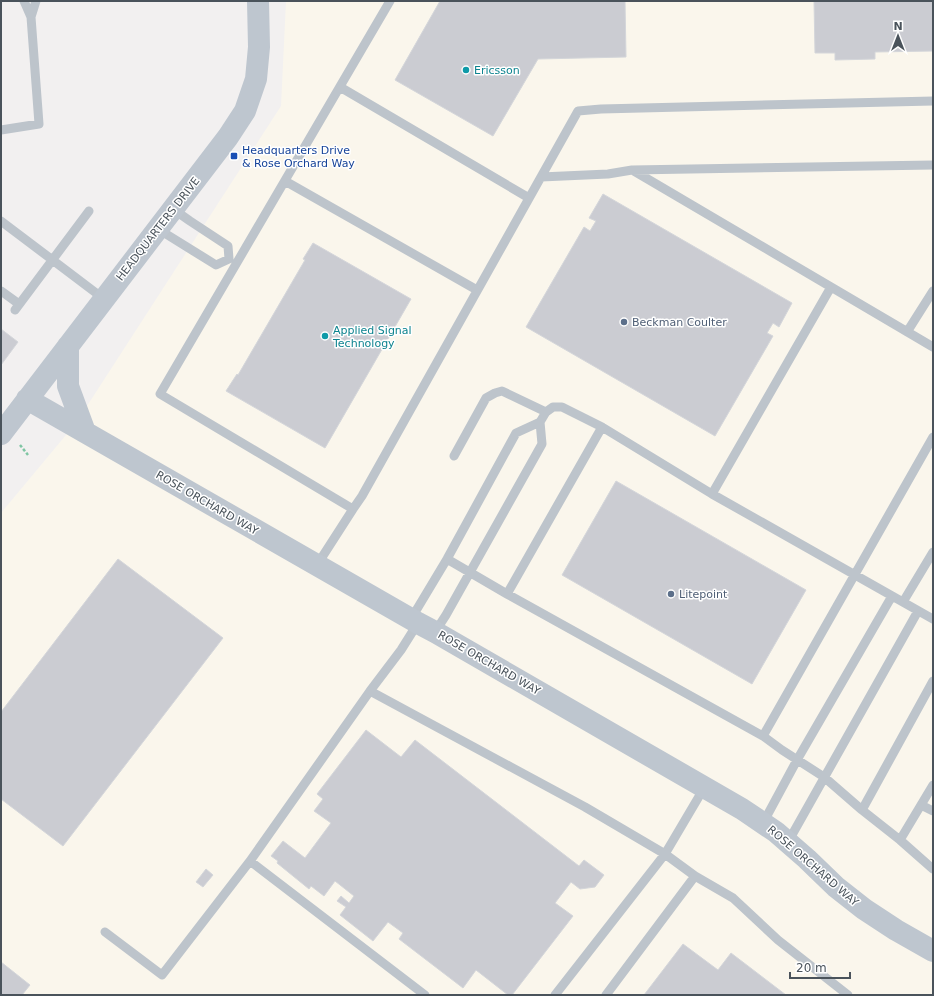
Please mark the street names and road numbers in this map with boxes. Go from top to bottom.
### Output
street label: HEADQUARTERS DRIVE [113,175,203,283]
street label: ROSE ORCHARD WAY [153,468,261,538]
street label: ROSE ORCHARD WAY [435,628,543,698]
street label: ROSE ORCHARD WAY [765,823,861,909]

